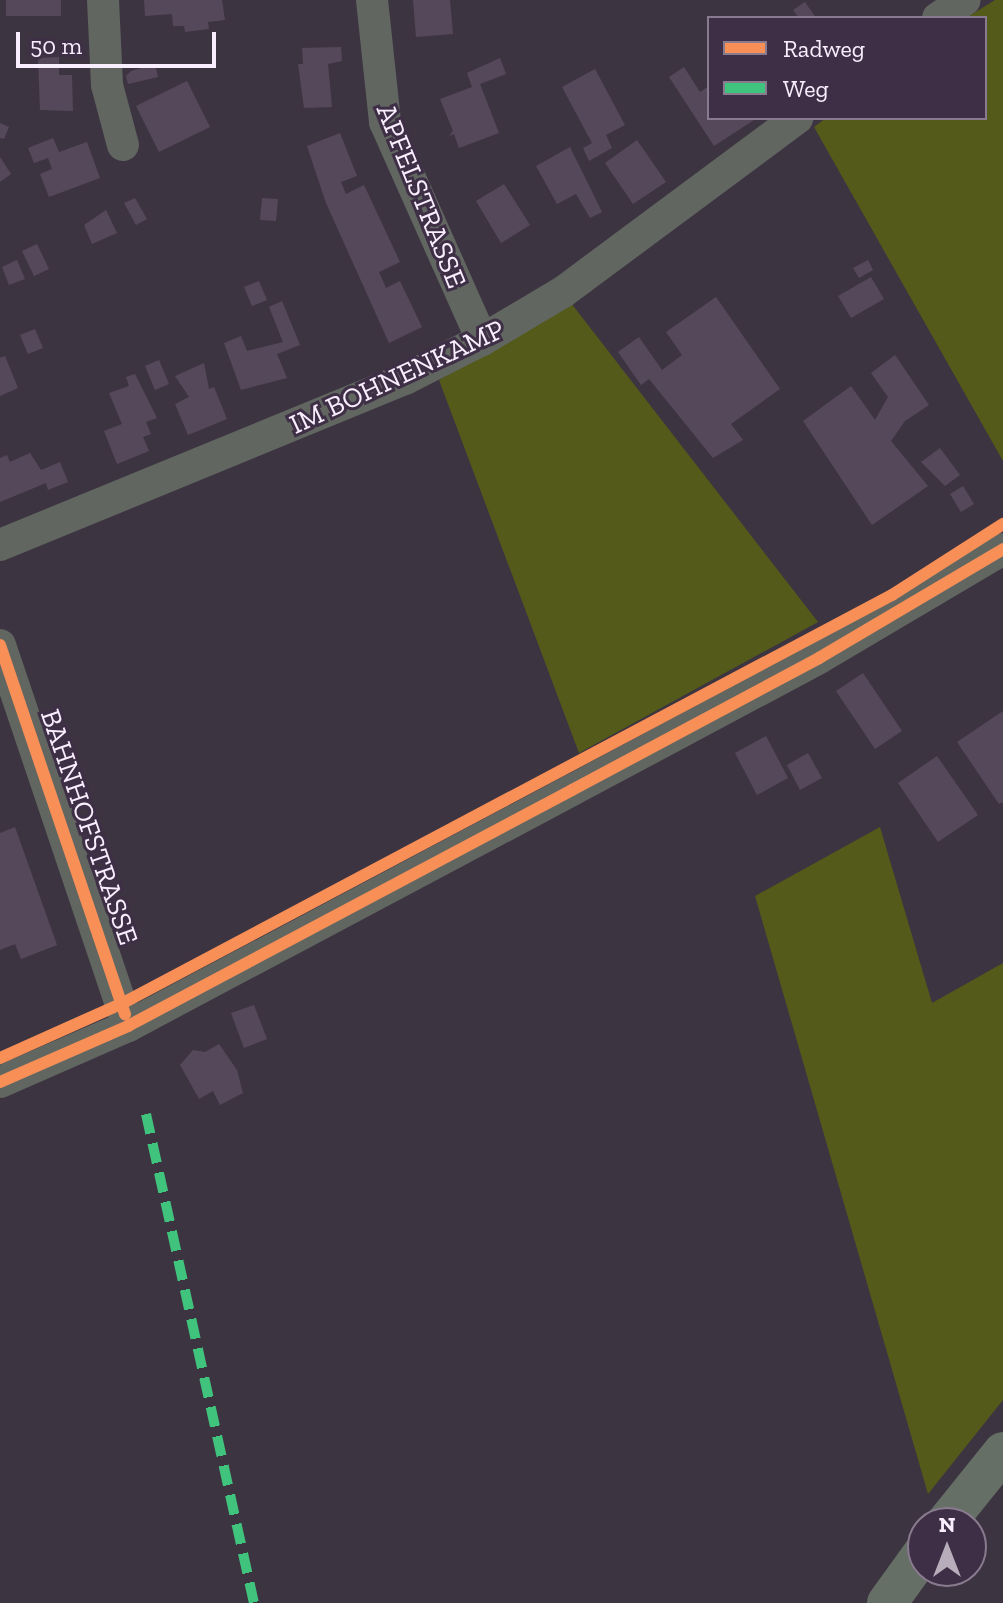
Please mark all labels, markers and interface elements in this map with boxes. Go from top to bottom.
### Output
scale bar [20,16,220,66]
legend [707,16,987,120]
text: 50 m [30,31,82,60]
text: Radweg [783,34,865,63]
text: Weg [783,74,829,103]
street label: APFELSTRASSE [369,99,473,293]
street label: IM BOHNENKAMP [284,313,510,441]
street label: BAHNHOFSTRASSE [33,705,145,949]
north arrow [907,1507,987,1587]
text: N [939,1511,955,1538]

